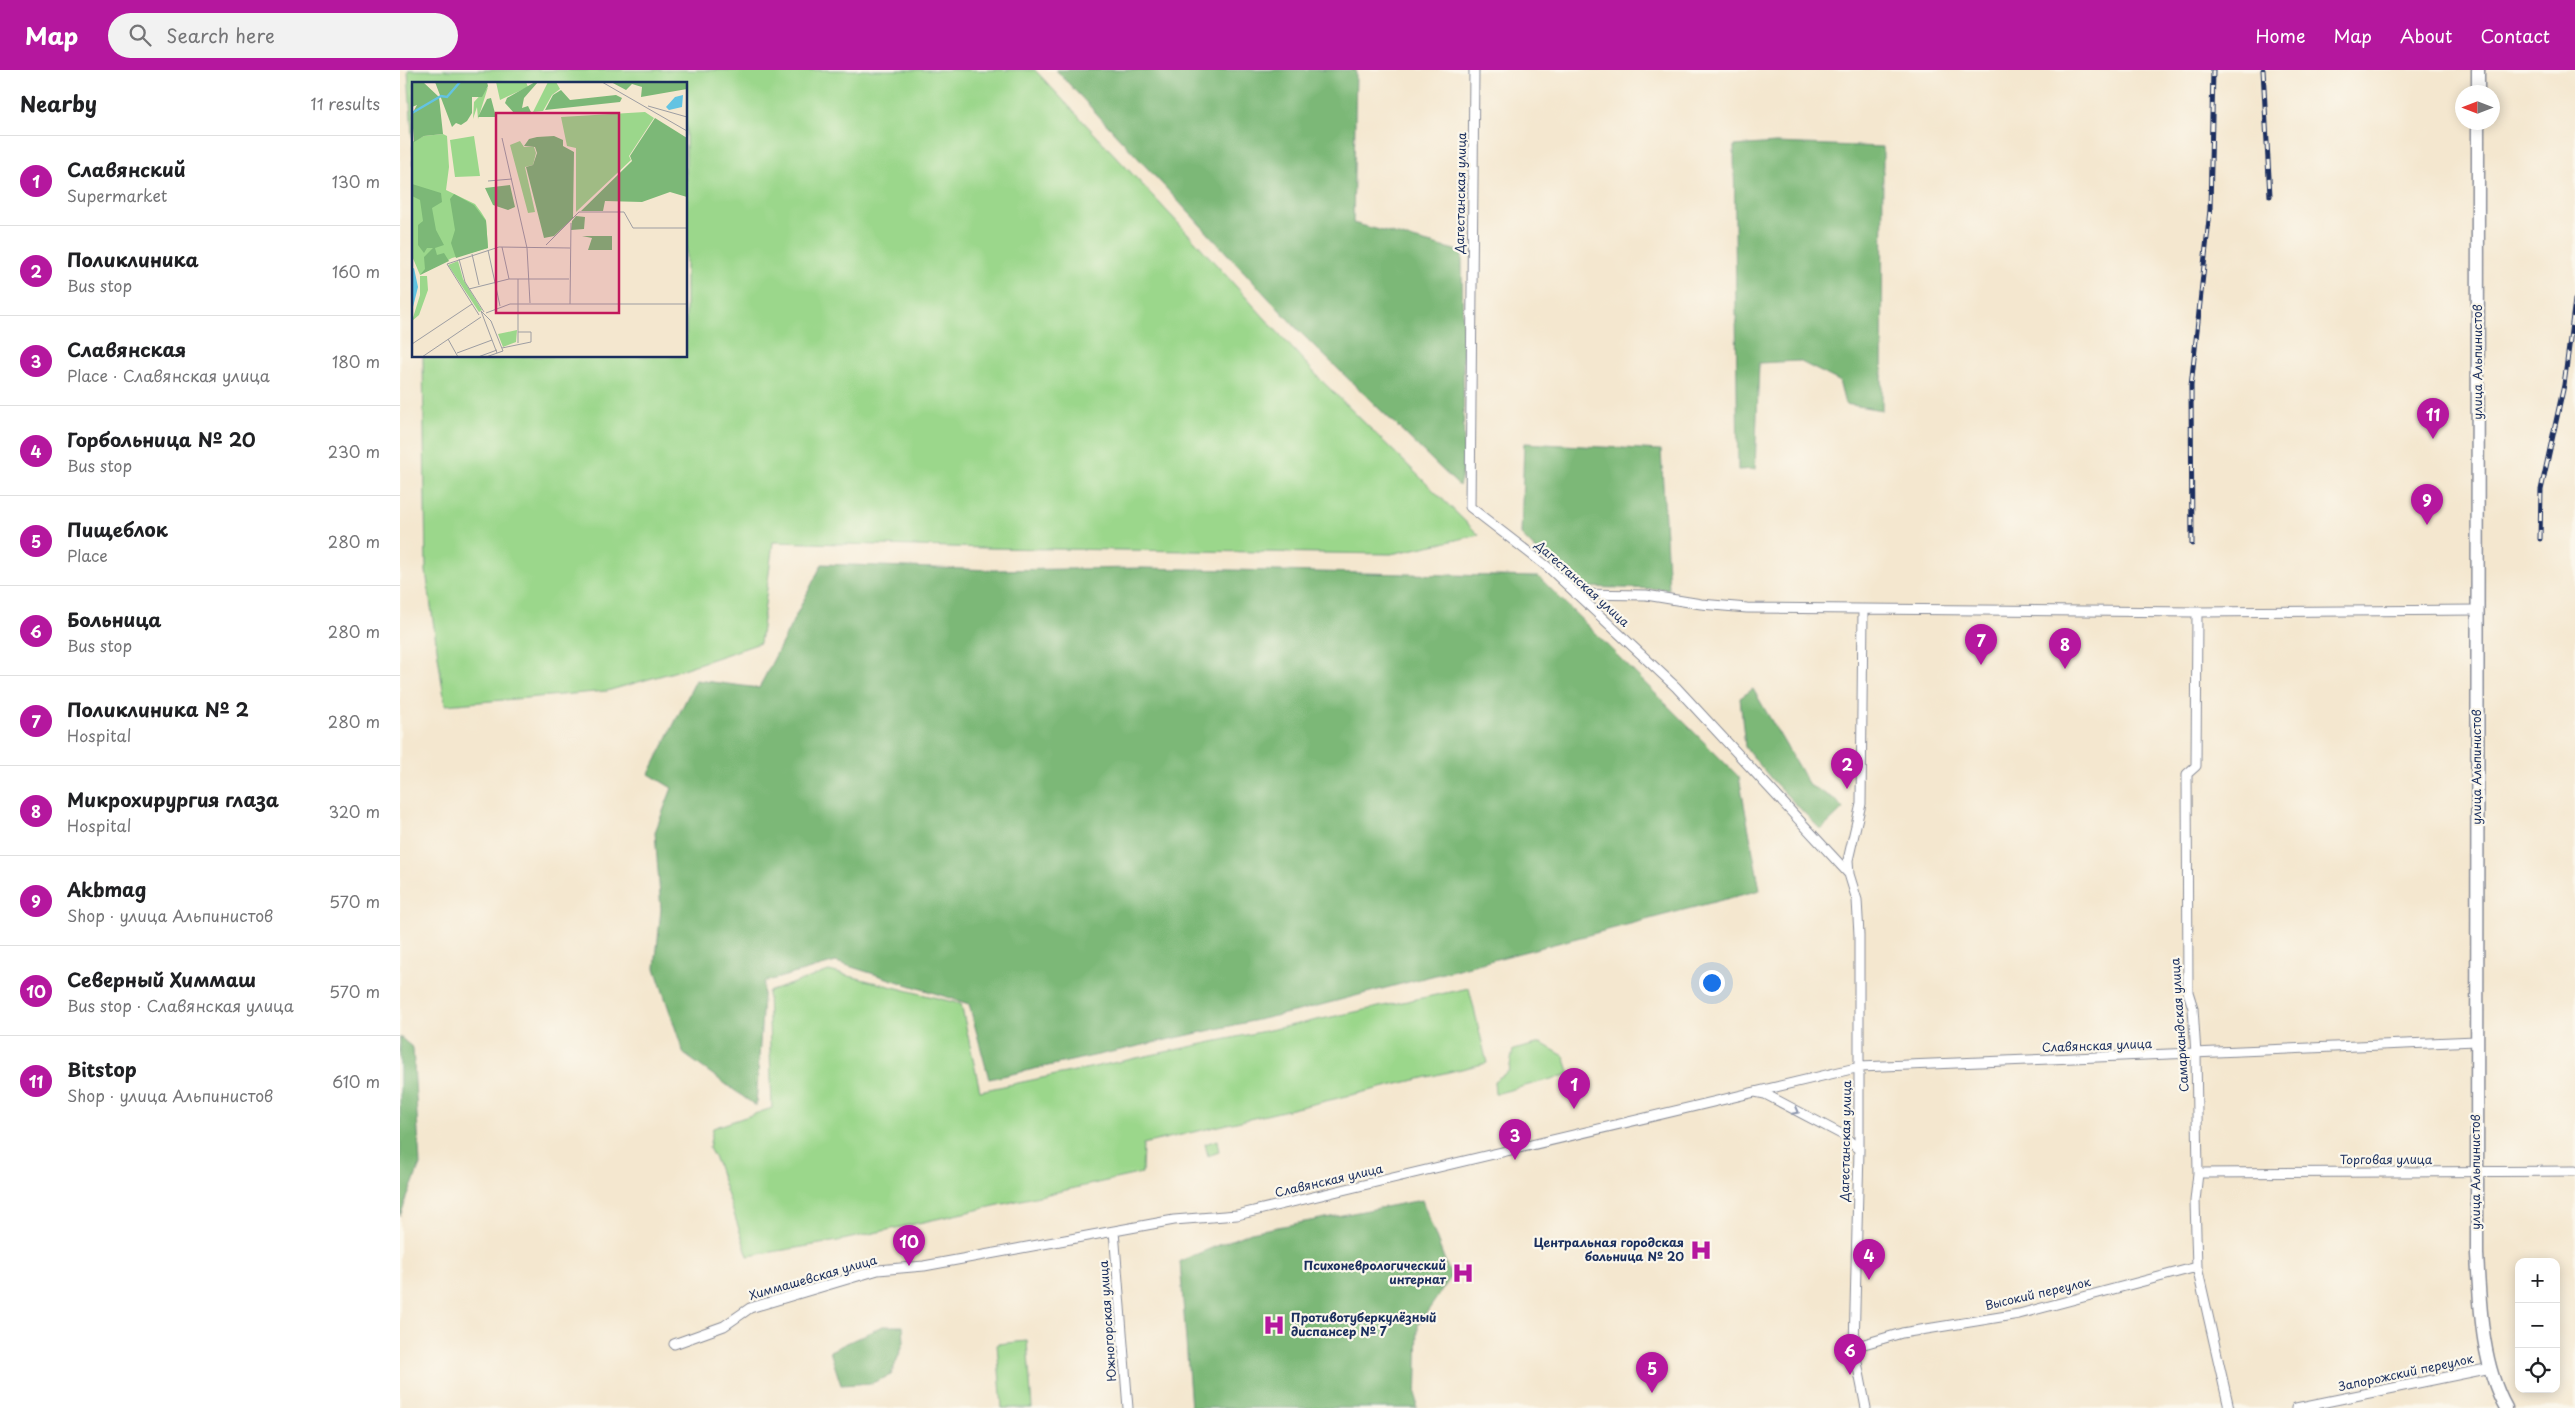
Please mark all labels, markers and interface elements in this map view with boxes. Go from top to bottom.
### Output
search box [108,13,458,58]
text: Map [25,17,78,53]
icon: search [126,21,154,49]
text: Search here [166,21,275,49]
text: Home [2255,22,2305,49]
text: Map [2333,22,2372,49]
text: About [2400,22,2452,49]
text: Contact [2480,22,2550,49]
inset map [412,82,688,358]
north arrow [2455,85,2500,130]
text: Nearby [20,87,97,119]
text: 11 results [311,91,380,115]
street label: Дагестанская улица [1450,132,1470,255]
text: Славянский [67,155,186,183]
text: 1 [32,169,40,193]
text: 130 m [332,169,380,193]
text: Supermarket [67,183,167,207]
text: Поликлиника [67,245,199,273]
text: 2 [30,259,42,283]
text: 160 m [332,259,380,283]
text: Bus stop [67,273,132,297]
street label: улица Альпинистов [2468,304,2486,420]
text: Славянская [67,335,186,363]
text: 3 [31,349,41,373]
text: 180 m [332,349,380,373]
text: Place · Славянская улица [67,363,270,387]
pin: 11 [2417,398,2449,439]
text: Горбольница № 20 [67,425,256,453]
text: 4 [31,439,41,463]
text: 230 m [328,439,380,463]
text: Bus stop [67,453,132,477]
pin: 9 [2411,484,2443,525]
text: Пищеблок [67,515,168,543]
text: 5 [31,529,41,553]
text: 280 m [328,529,380,553]
street label: Дагестанская улица [1531,535,1634,631]
text: Place [67,543,108,567]
text: Больница [67,605,162,633]
text: 6 [30,619,42,643]
text: 280 m [328,619,380,643]
pin: 7 [1965,624,1997,665]
pin: 8 [2049,628,2081,669]
text: Bus stop [67,633,132,657]
text: Поликлиника № 2 [67,695,249,723]
text: 7 [31,709,41,733]
text: 280 m [328,709,380,733]
street label: улица Альпинистов [2467,709,2485,825]
text: Hospital [67,723,131,747]
pin: 2 [1831,748,1863,789]
text: Микрохирургия глаза [67,785,279,813]
text: 8 [31,799,41,823]
text: 320 m [329,799,380,823]
text: Hospital [67,813,131,837]
text: Akbmag [67,875,146,903]
text: 9 [31,889,41,913]
text: 570 m [329,889,380,913]
text: Shop · улица Альпинистов [67,903,273,927]
street label: Самаркандская улица [2165,957,2193,1093]
text: Северный Химмаш [67,965,256,993]
your location [1699,970,1725,996]
text: 10 [26,979,46,1003]
text: 570 m [329,979,380,1003]
text: Bus stop · Славянская улица [67,993,294,1017]
street label: Славянская улица [2041,1034,2153,1056]
text: Bitstop [67,1055,137,1083]
pin: 1 [1558,1068,1590,1109]
text: 11 [29,1069,43,1093]
text: 610 m [332,1069,380,1093]
street label: Дагестанская улица [1835,1080,1855,1203]
text: Shop · улица Альпинистов [67,1083,273,1107]
one-way arrow [1791,1105,1800,1115]
street label: улица Альпинистов [2466,1114,2484,1230]
pin: 3 [1499,1119,1531,1160]
street label: Торговая улица [2340,1150,2433,1168]
street label: Славянская улица [1273,1159,1385,1201]
pin: 10 [893,1225,925,1266]
place label: Центральная городская больница № 20 [1534,1233,1684,1265]
hospital icon: Центральная городская больница № 20 [1688,1237,1714,1263]
pin: 4 [1853,1239,1885,1280]
street label: Химмашевская улица [747,1250,879,1304]
place label: Психоневрологический интернат [1304,1256,1447,1288]
map controls [2515,1258,2560,1393]
button: + [2515,1258,2560,1303]
street label: Южногорская улица [1094,1259,1120,1382]
hospital icon: Психоневрологический интернат [1450,1260,1476,1286]
street label: Высокий переулок [1983,1272,2093,1314]
button: − [2515,1303,2560,1348]
place label: Противотуберкулёзный диспансер № 7 [1291,1308,1437,1340]
hospital icon: Противотуберкулёзный диспансер № 7 [1261,1312,1287,1338]
pin: 6 [1834,1334,1866,1375]
button: locate [2515,1348,2560,1393]
street label: Запорожский переулок [2337,1349,2476,1395]
pin: 5 [1636,1352,1668,1393]

